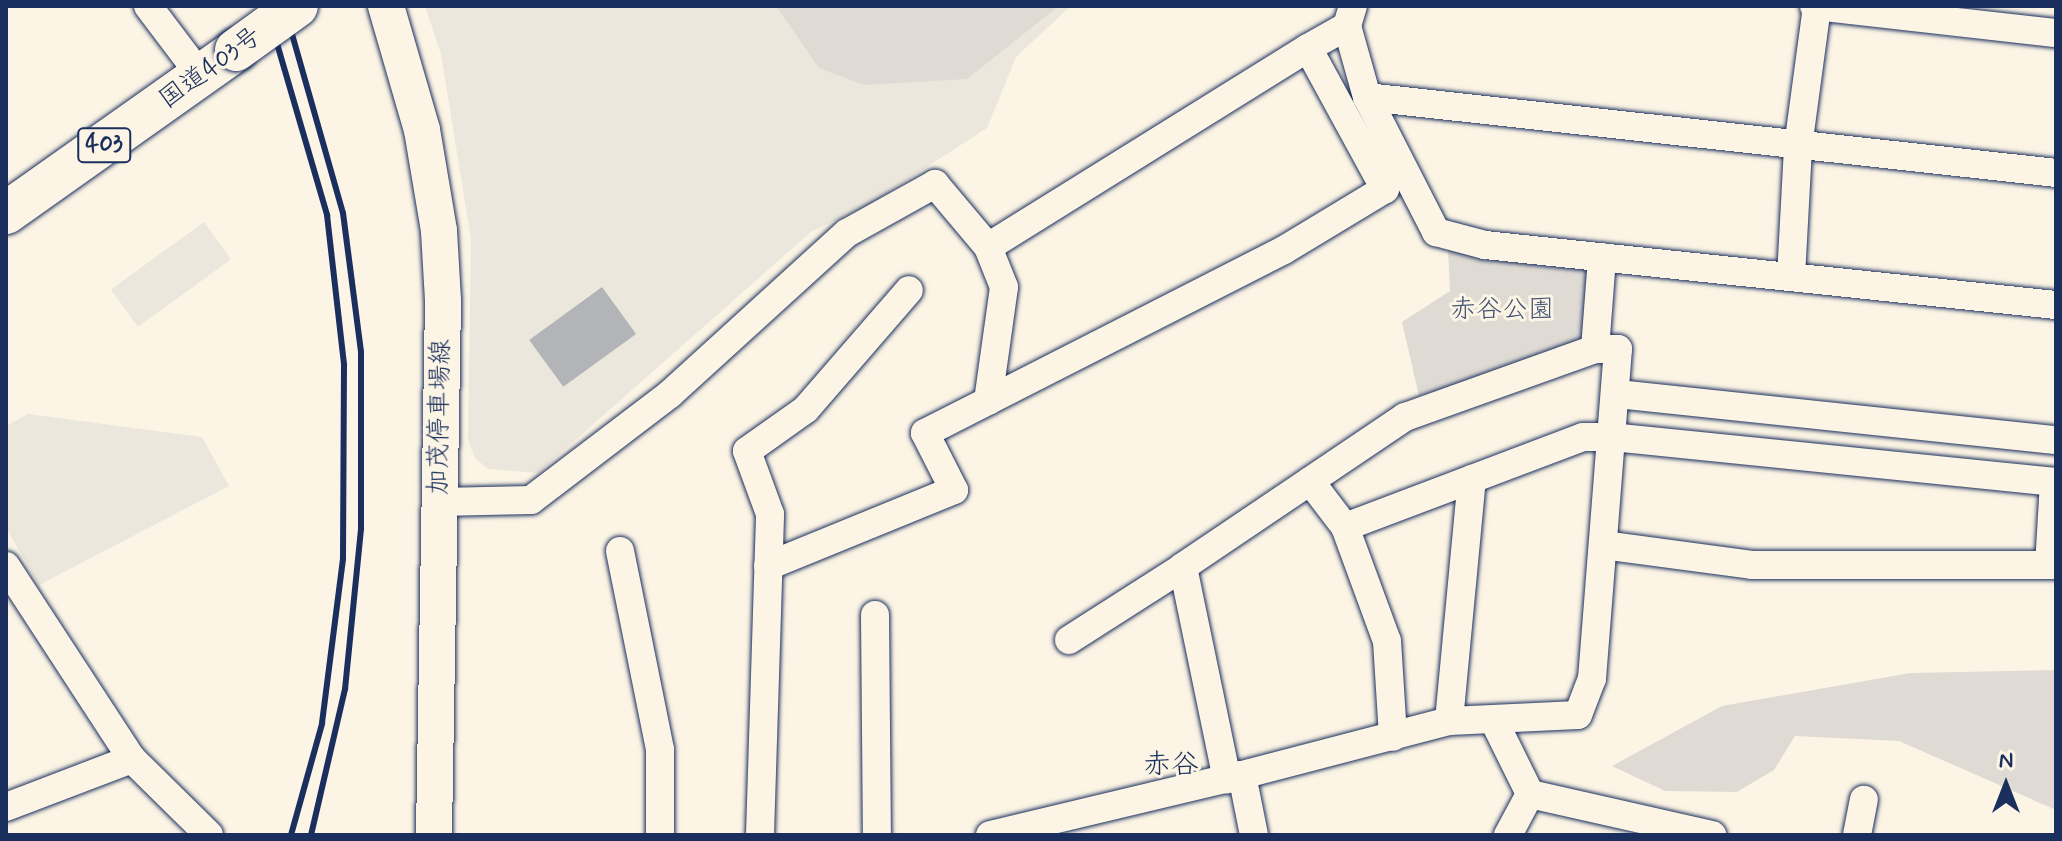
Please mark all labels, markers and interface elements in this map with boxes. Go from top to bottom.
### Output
street label: 国道403号 [154,22,268,116]
road number: 403 [76,125,132,165]
park label: 赤谷公園 [1450,295,1554,327]
street label: 加茂停車場線 [424,339,458,495]
north arrow [1966,745,2046,825]
text: N [1999,747,2013,775]
district label: 赤谷 [1143,749,1199,783]

